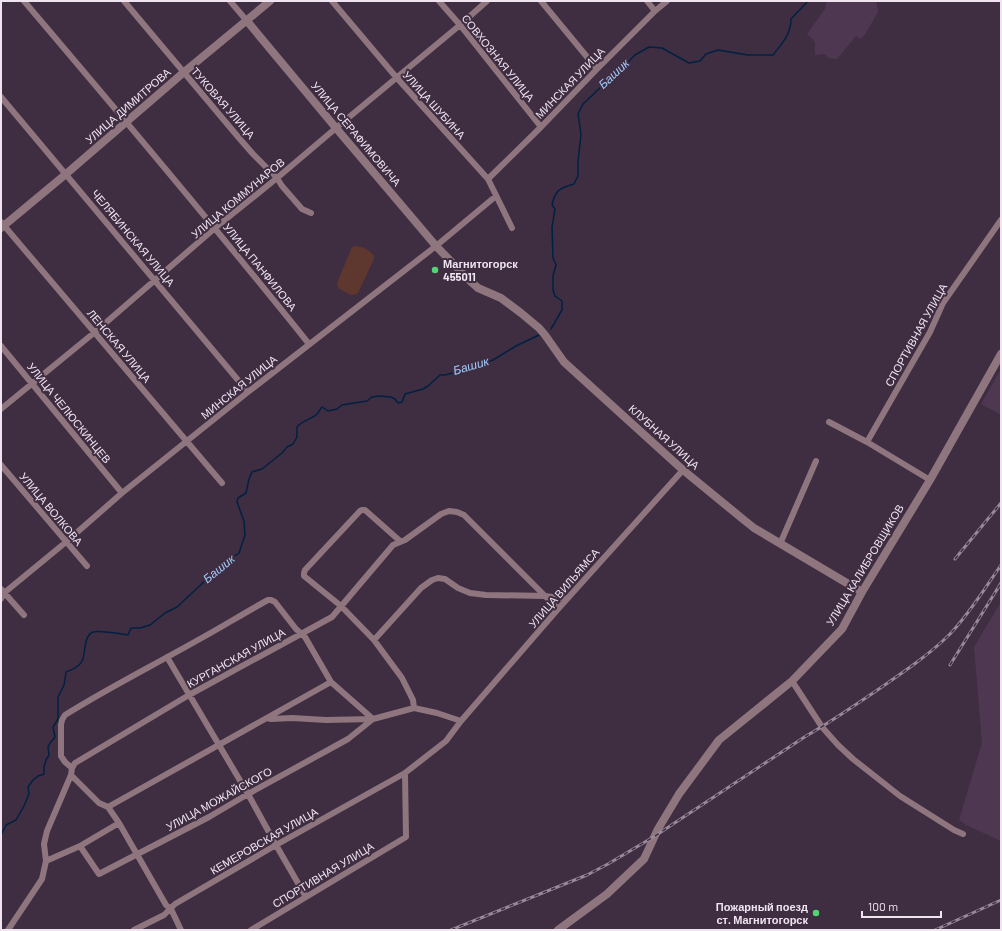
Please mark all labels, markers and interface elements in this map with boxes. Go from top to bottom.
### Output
street label: СОВХОЗНАЯ УЛИЦА [459,12,538,104]
street label: МИНСКАЯ УЛИЦА [532,44,607,121]
water label: Башик [595,55,633,91]
street label: ТУКОВАЯ УЛИЦА [189,64,258,141]
street label: УЛИЦА ДИМИТРОВА [82,65,173,146]
street label: УЛИЦА ШУБИНА [400,68,469,142]
street label: УЛИЦА СЕРАФИМОВИЧА [309,79,404,189]
street label: УЛИЦА КОММУНАРОВ [188,155,287,240]
street label: ЧЕЛЯБИНСКАЯ УЛИЦА [89,187,178,289]
street label: УЛИЦА ПАНФИЛОВА [221,220,300,314]
place label: Магнитогорск 455011 [443,257,518,283]
marker: Магнитогорск 455011 [430,265,440,275]
street label: СПОРТИВНАЯ УЛИЦА [882,280,950,389]
street label: ЛЕНСКАЯ УЛИЦА [85,306,154,385]
street label: МИНСКАЯ УЛИЦА [198,352,280,421]
water label: Башик [451,353,492,377]
street label: УЛИЦА ЧЕЛЮСКИНЦЕВ [25,360,114,465]
street label: КЛУБНАЯ УЛИЦА [626,402,703,472]
street label: УЛИЦА ВОЛКОВА [17,470,86,548]
street label: УЛИЦА КАЛИБРОВЩИКОВ [823,502,906,628]
street label: УЛИЦА ВИЛЬЯМСА [526,545,602,630]
water label: Башик [200,550,238,585]
street label: КУРГАНСКАЯ УЛИЦА [184,625,288,690]
street label: УЛИЦА МОЖАЙСКОГО [164,764,274,833]
street label: КЕМЕРОВСКАЯ УЛИЦА [208,804,320,877]
street label: СПОРТИВНАЯ УЛИЦА [270,839,376,910]
scale bar [862,893,941,919]
text: 100 m [868,899,898,913]
place label: Пожарный поезд ст. Магнитогорск [716,900,808,926]
marker: Пожарный поезд ст. Магнитогорск [811,908,821,918]

